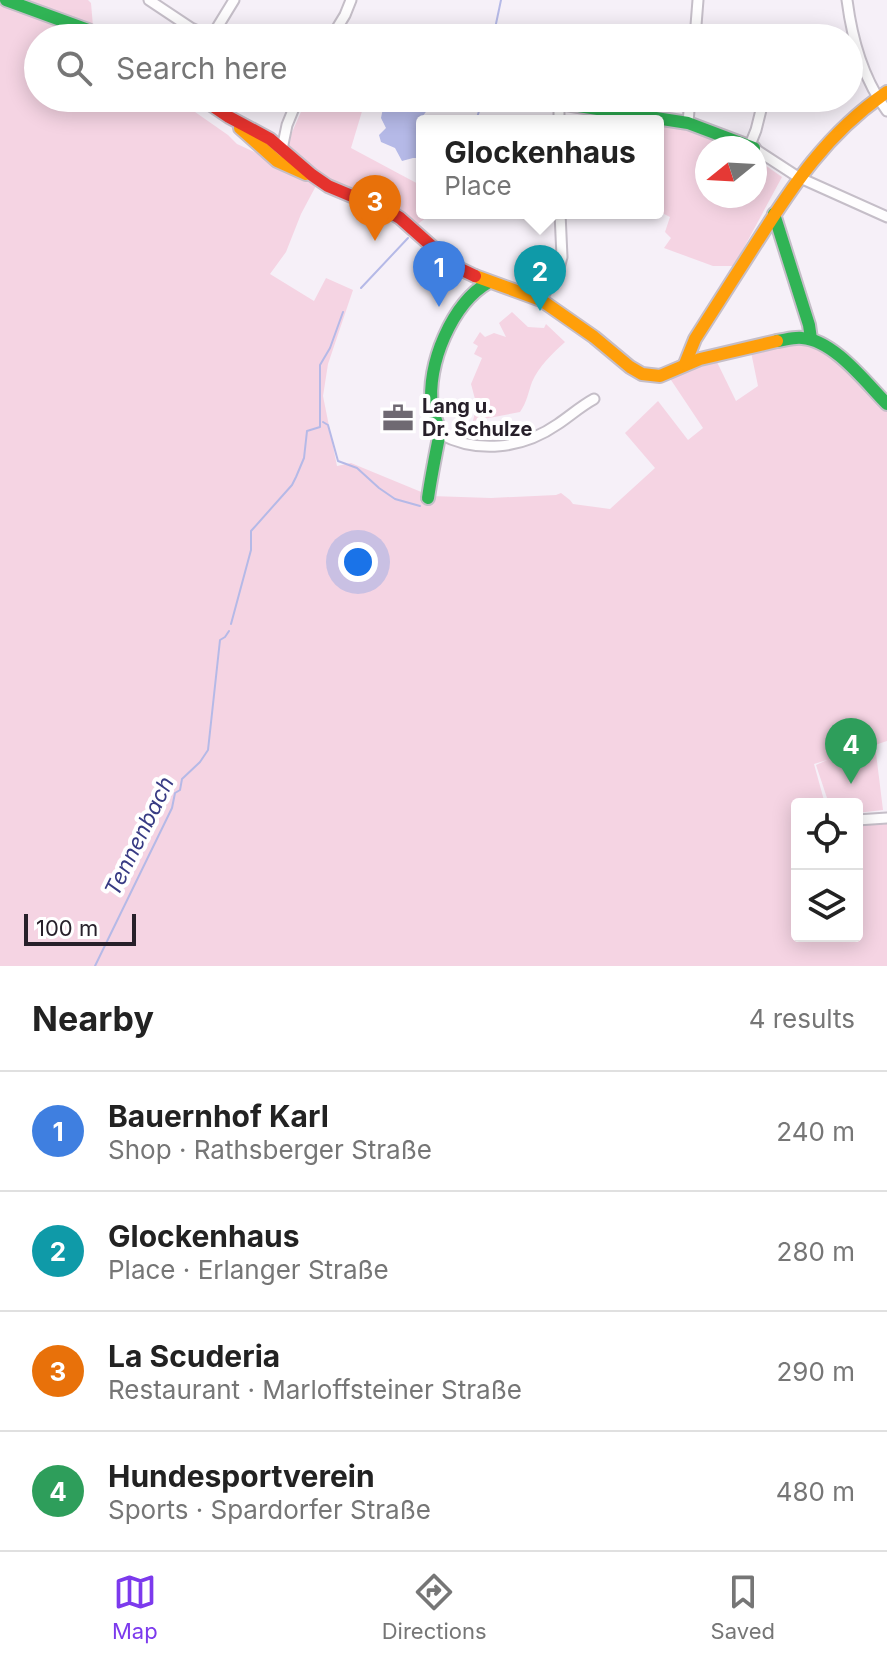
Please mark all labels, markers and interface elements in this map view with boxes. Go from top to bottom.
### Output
search box [24,24,863,112]
icon: search [52,46,96,90]
text: Search here [116,50,288,86]
popup [416,115,664,219]
text: Glockenhaus [444,134,636,170]
north arrow [695,136,767,208]
text: Place [444,170,512,201]
pin: 3 [349,175,401,241]
pin: 1 [413,241,465,307]
pin: 2 [514,245,566,311]
place label: Lang u. Dr. Schulze [422,394,532,441]
office icon: Lang u. Dr. Schulze [381,401,415,435]
your location [338,542,378,582]
pin: 4 [825,718,877,784]
water label: Tennenbach [99,772,179,900]
map controls [791,798,863,942]
button: locate [791,798,863,870]
button: layers [791,870,863,942]
scale bar [24,910,136,946]
text: 100 m [36,915,98,941]
text: Nearby [32,998,154,1039]
text: 4 results [749,1003,855,1034]
text: Bauernhof Karl [108,1098,329,1134]
text: 1 [52,1116,64,1147]
text: 240 m [776,1116,855,1147]
text: Shop · Rathsberger Straße [108,1134,432,1165]
text: Glockenhaus [108,1218,300,1254]
text: 2 [50,1236,66,1267]
text: 280 m [777,1236,855,1267]
text: Place · Erlanger Straße [108,1254,389,1285]
text: La Scuderia [108,1338,280,1374]
text: 3 [50,1356,66,1387]
text: 290 m [777,1356,855,1387]
text: Restaurant · Marloffsteiner Straße [108,1374,522,1405]
text: Hundesportverein [108,1458,375,1494]
text: 4 [49,1476,67,1507]
text: 480 m [776,1476,855,1507]
text: Sports · Spardorfer Straße [108,1494,431,1525]
tab: Map [112,1570,158,1644]
tab: Directions [382,1570,487,1644]
tab: Saved [711,1570,775,1644]

